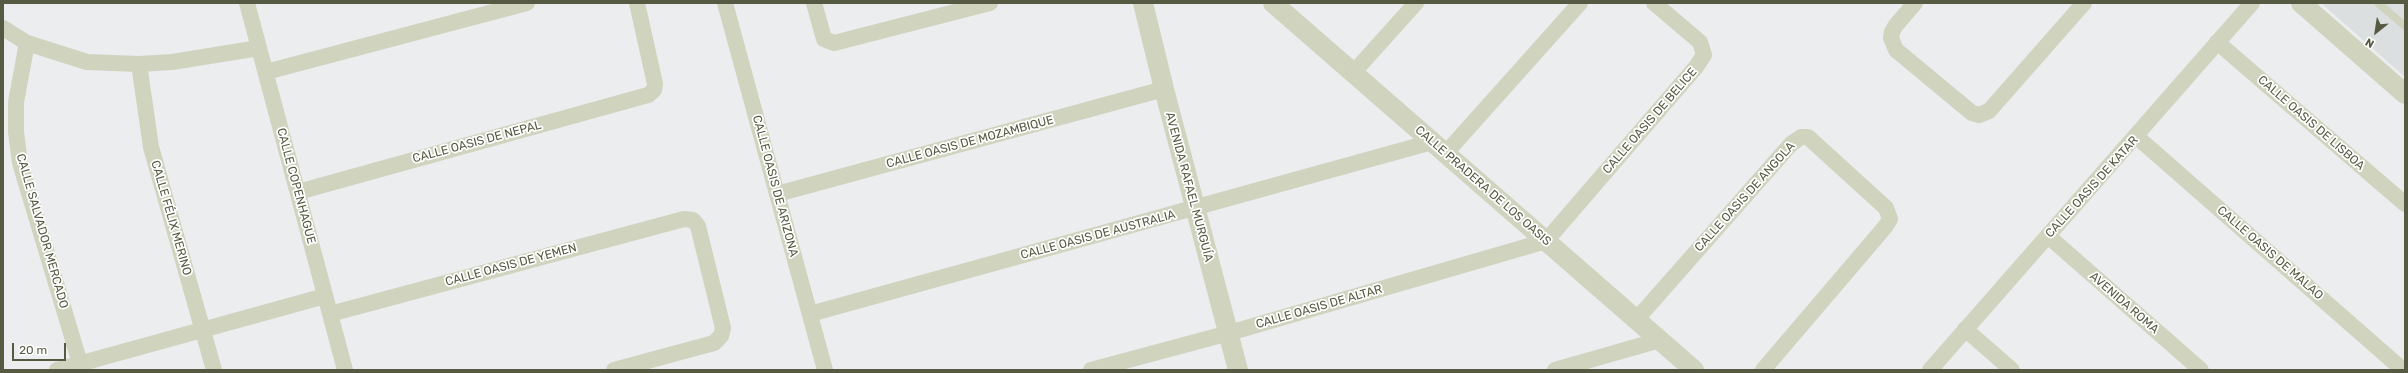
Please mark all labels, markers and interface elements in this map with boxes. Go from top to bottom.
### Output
north arrow [2356,12,2396,52]
text: N [2363,35,2376,50]
street label: CALLE OASIS DE BELICE [1600,65,1700,177]
street label: CALLE OASIS DE LISBOA [2255,73,2367,173]
street label: AVENIDA RAFAEL MURGUÍA [1162,111,1216,263]
street label: CALLE OASIS DE MOZAMBIQUE [885,113,1055,171]
street label: CALLE OASIS DE ARIZONA [749,114,801,258]
street label: CALLE OASIS DE NEPAL [411,118,543,166]
street label: CALLE PRADERA DE LOS OASIS [1412,123,1554,249]
street label: CALLE COPENHAGUE [274,126,318,246]
street label: CALLE OASIS DE KATAR [2043,133,2141,241]
street label: CALLE OASIS DE ANGOLA [1692,139,1798,255]
street label: CALLE SALVADOR MERCADO [13,152,71,310]
street label: CALLE FÉLIX MERINO [148,159,194,277]
street label: CALLE OASIS DE MALAO [2214,203,2326,303]
street label: CALLE OASIS DE AUSTRALIA [1019,207,1177,263]
street label: CALLE OASIS DE YEMEN [444,241,578,289]
street label: AVENIDA ROMA [2087,269,2161,337]
street label: CALLE OASIS DE ALTAR [1254,282,1384,332]
scale bar [14,335,68,361]
text: 20 m [19,343,47,357]

